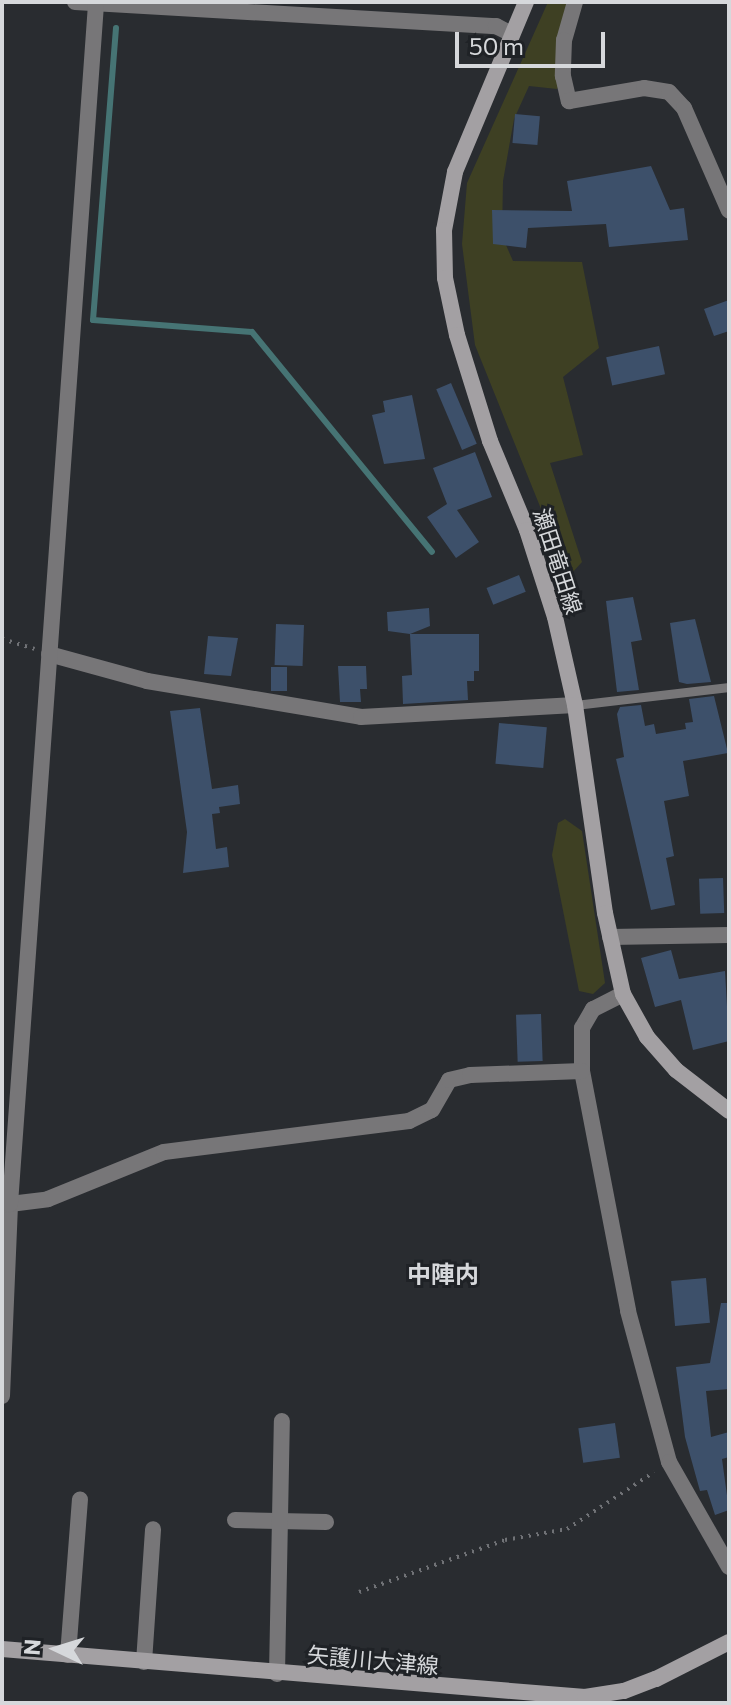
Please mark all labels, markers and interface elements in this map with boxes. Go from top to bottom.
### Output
scale bar [459,16,609,66]
text: 50 m [469,31,524,60]
street label: 瀬田竜田線 [528,505,588,617]
district label: 中陣内 [407,1260,479,1288]
north arrow [16,1609,96,1689]
text: N [18,1638,46,1656]
street label: 矢護川大津線 [306,1641,440,1679]

